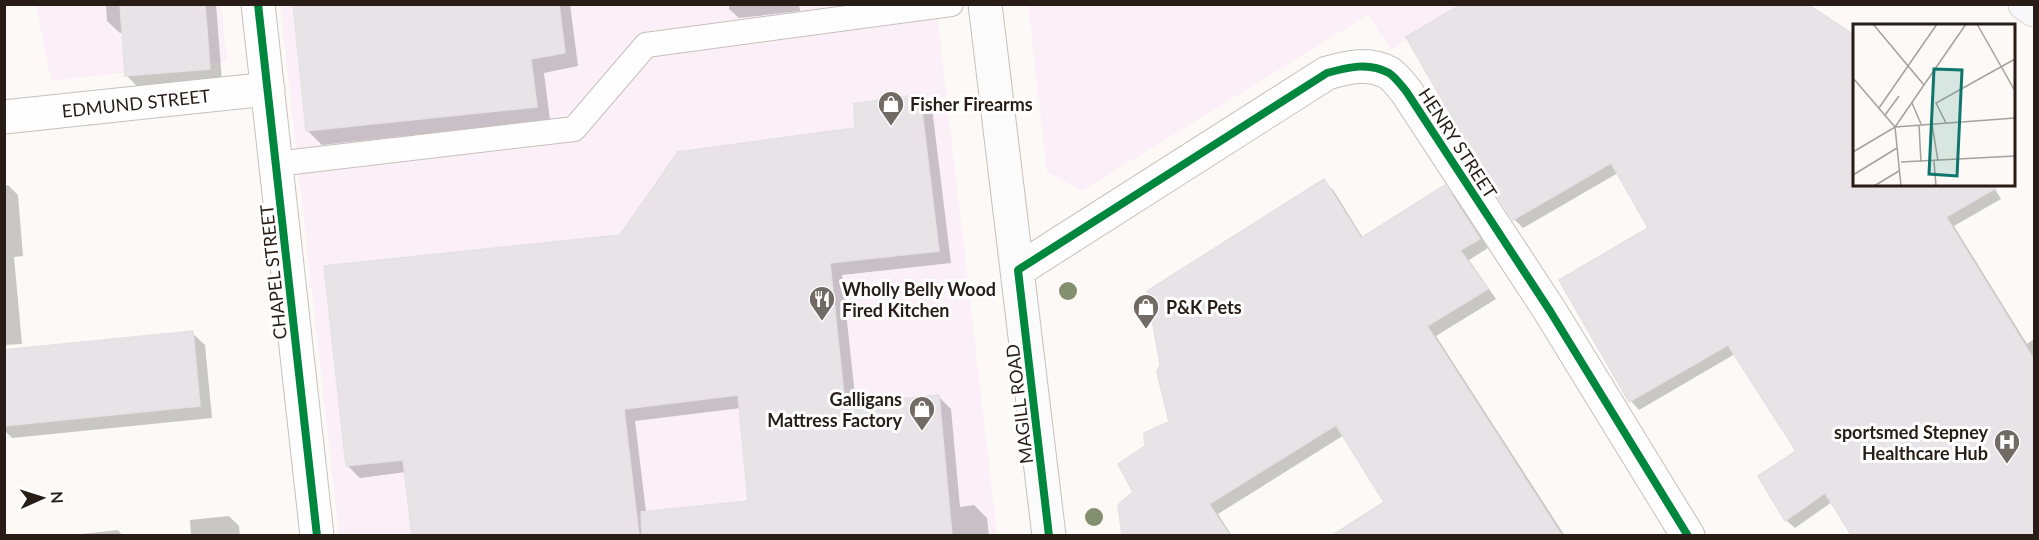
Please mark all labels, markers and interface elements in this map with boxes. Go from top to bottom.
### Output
inset map [1853,24,2015,186]
street label: EDMUND STREET [61,84,212,122]
street label: HENRY STREET [1414,84,1502,203]
shop icon: Fisher Firearms [876,89,906,127]
place label: Fisher Firearms [910,93,1033,115]
street label: CHAPEL STREET [255,203,291,341]
place label: Wholly Belly Wood Fired Kitchen [842,278,996,321]
restaurant icon: Wholly Belly Wood Fired Kitchen [807,284,837,322]
shop icon: P&K Pets [1131,292,1161,330]
place label: P&K Pets [1166,296,1242,318]
street label: MAGILL ROAD [1001,343,1037,465]
place label: Galligans Mattress Factory [767,388,902,431]
shop icon: Galligans Mattress Factory [907,394,937,432]
place label: sportsmed Stepney Healthcare Hub [1834,421,1988,464]
hospital icon: sportsmed Stepney Healthcare Hub [1992,427,2022,465]
north arrow [12,468,72,528]
text: N [48,491,67,504]

